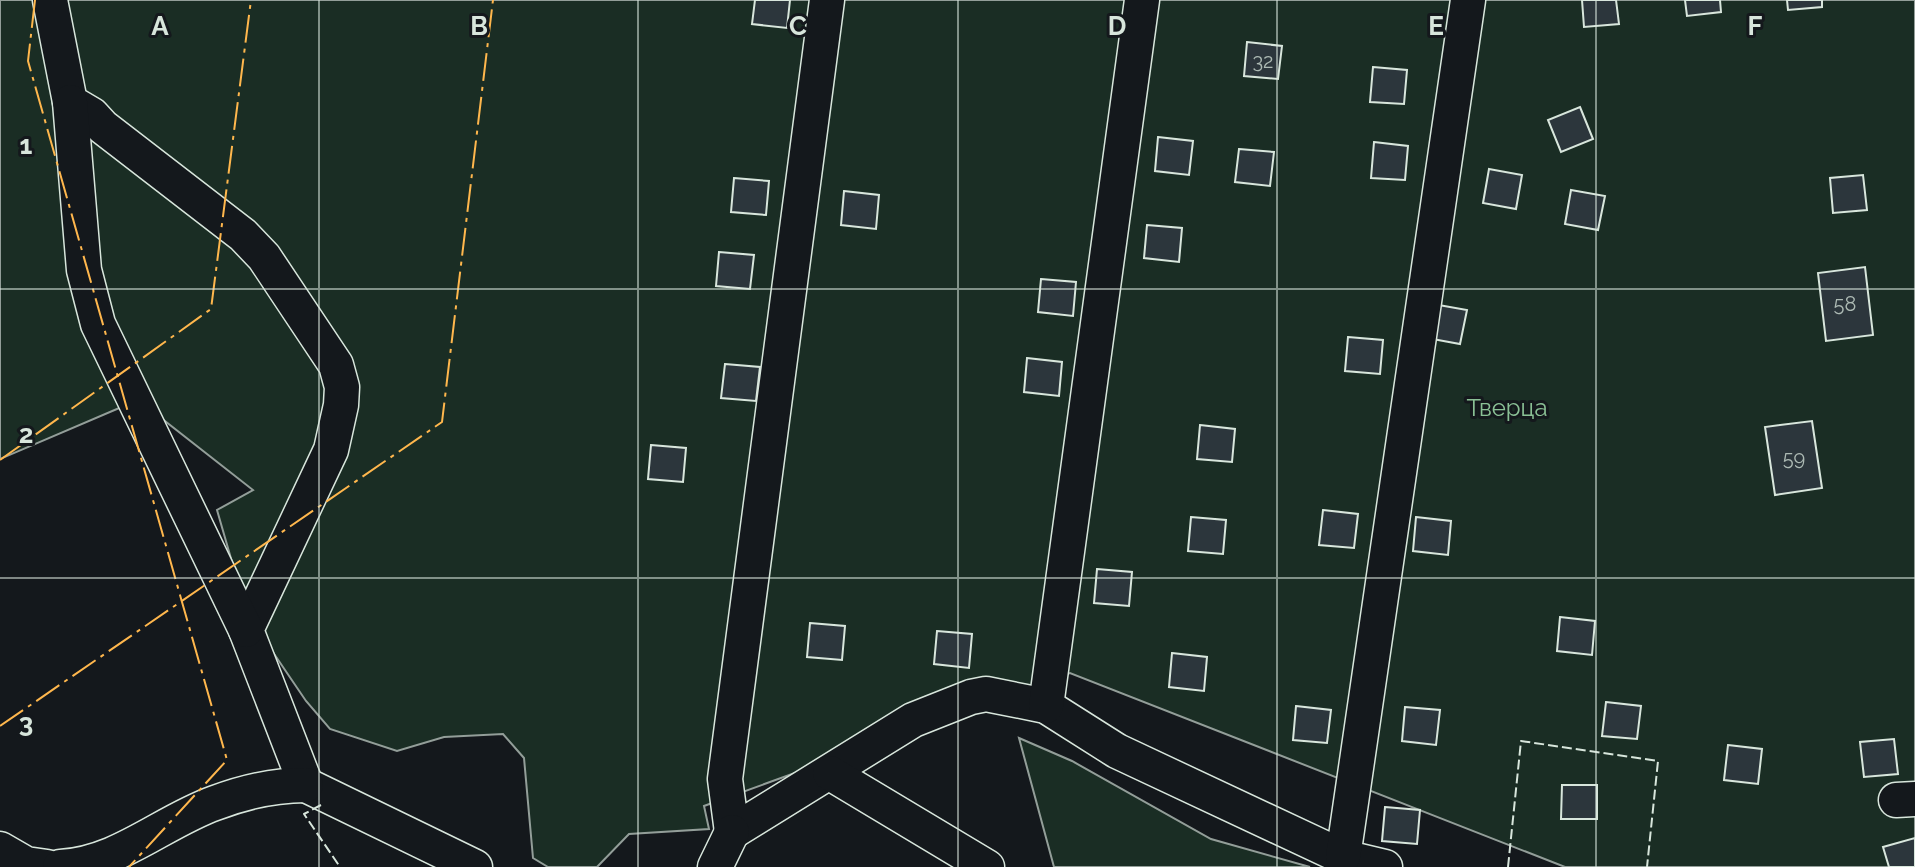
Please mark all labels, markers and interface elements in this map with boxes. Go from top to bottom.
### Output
text: A [151,11,169,41]
text: B [470,11,488,41]
text: C [789,11,807,41]
text: D [1108,11,1126,41]
text: E [1428,11,1444,41]
text: F [1748,11,1763,41]
house number: 32 [1252,49,1274,73]
text: 1 [20,130,33,160]
house number: 58 [1834,292,1856,316]
park label: Тверца [1466,393,1548,422]
text: 2 [19,419,33,449]
house number: 59 [1783,446,1805,470]
text: 3 [19,708,33,738]

